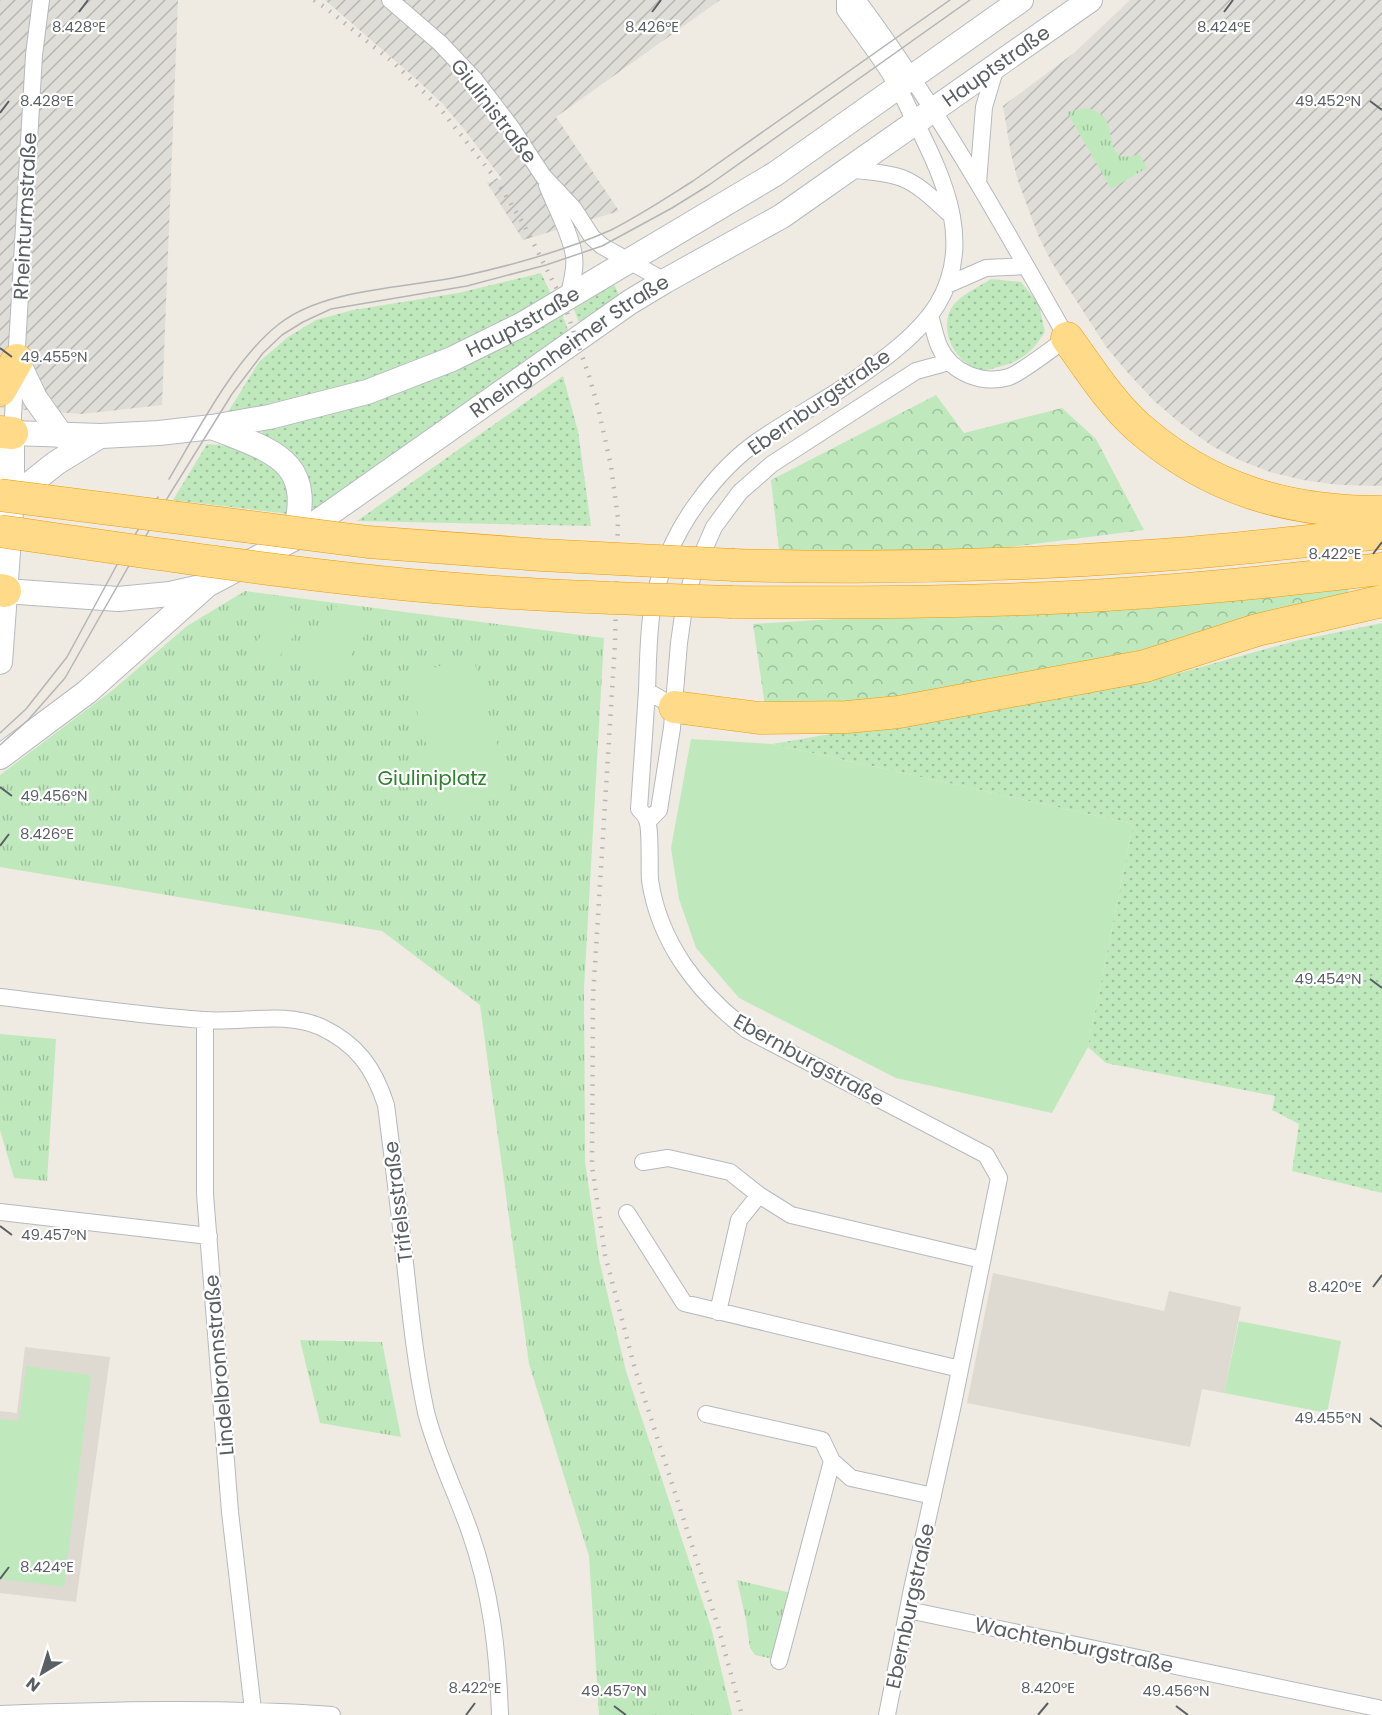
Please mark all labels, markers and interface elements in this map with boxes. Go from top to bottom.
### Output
text: 8.428°E [52,16,106,37]
text: 8.426°E [625,16,679,37]
text: 8.424°E [1197,16,1251,37]
street label: Hauptstraße [937,18,1056,113]
street label: Giulinistraße [444,53,544,169]
text: 8.428°E [20,90,74,111]
text: 49.452°N [1295,90,1361,111]
street label: Rheinturmstraße [7,131,43,301]
street label: Rheingönheimer Straße [464,268,674,425]
street label: Hauptstraße [461,279,585,364]
street label: Ebernburgstraße [742,342,896,462]
text: 49.455°N [20,346,88,367]
text: 8.422°E [1308,543,1362,564]
park label: Giuliniplatz [377,764,487,792]
text: 49.456°N [20,785,88,806]
text: 8.426°E [20,823,74,844]
text: 49.454°N [1294,968,1362,989]
street label: Ebernburgstraße [729,1007,889,1113]
street label: Trifelsstraße [377,1140,419,1264]
text: 49.457°N [21,1224,87,1245]
street label: Lindelbronnstraße [197,1273,241,1457]
text: 8.420°E [1308,1276,1362,1297]
text: 49.455°N [1294,1407,1362,1428]
street label: Ebernburgstraße [879,1521,941,1691]
text: 8.424°E [20,1556,74,1577]
street label: Wachtenburgstraße [972,1610,1176,1680]
north arrow [12,1643,72,1703]
text: N [21,1672,45,1697]
text: 8.422°E [448,1677,502,1698]
text: 8.420°E [1021,1677,1075,1698]
text: 49.457°N [581,1680,647,1701]
text: 49.456°N [1142,1680,1210,1701]

